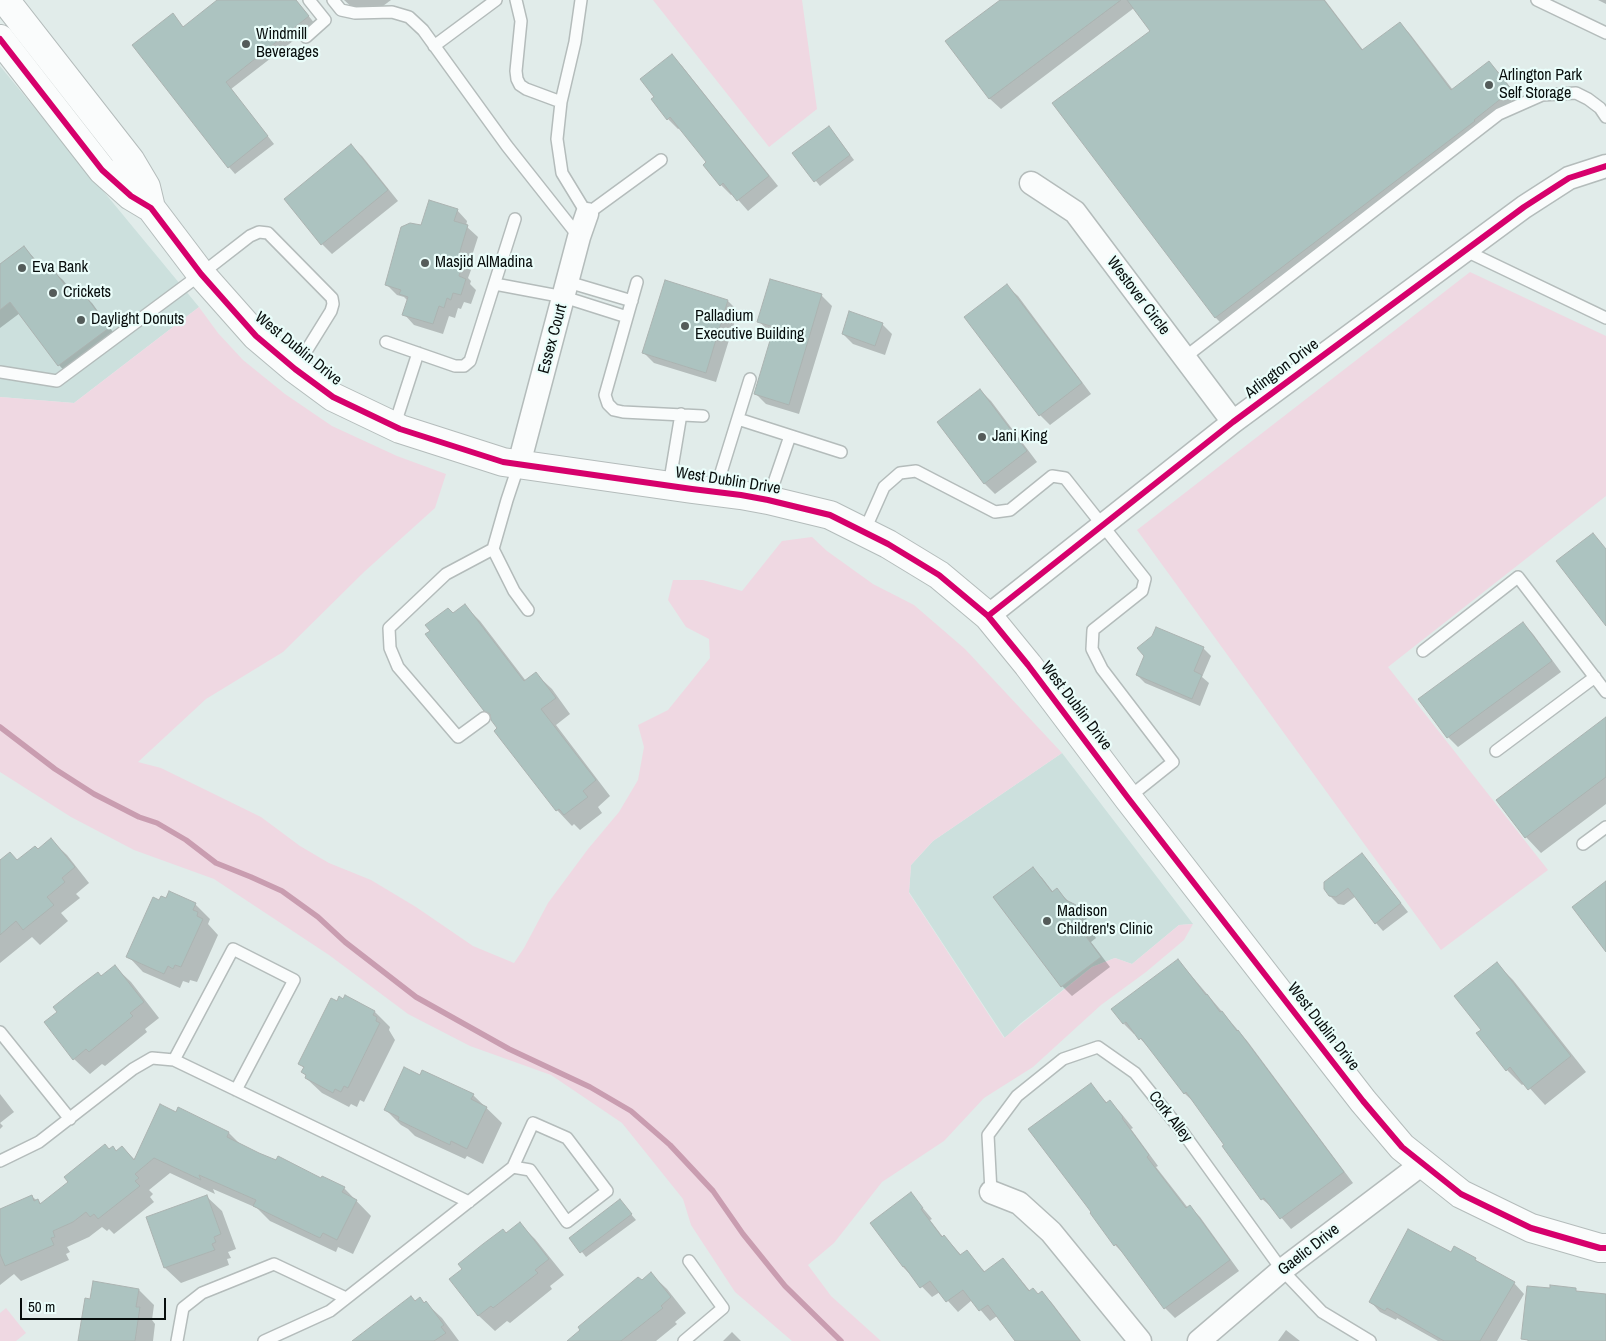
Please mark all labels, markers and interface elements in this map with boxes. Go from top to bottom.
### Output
place label: Windmill Beverages [256,25,319,63]
marker: Windmill Beverages [240,38,252,50]
place label: Arlington Park Self Storage [1499,66,1582,104]
marker: Arlington Park Self Storage [1483,79,1495,91]
place label: Masjid AlMadina [435,253,533,273]
street label: Westover Circle [1102,253,1174,339]
marker: Masjid AlMadina [419,257,431,269]
place label: Eva Bank [32,258,88,278]
marker: Eva Bank [16,262,28,274]
place label: Crickets [63,283,111,303]
marker: Crickets [47,287,59,299]
street label: Essex Court [534,302,572,376]
place label: Palladium Executive Building [695,307,804,345]
street label: West Dublin Drive [251,308,345,390]
place label: Daylight Donuts [91,310,184,330]
marker: Daylight Donuts [75,314,87,326]
marker: Palladium Executive Building [679,320,691,332]
street label: Arlington Drive [1241,335,1323,403]
place label: Jani King [992,427,1047,447]
marker: Jani King [976,431,988,443]
street label: West Dublin Drive [674,463,782,499]
street label: West Dublin Drive [1036,658,1116,754]
place label: Madison Children's Clinic [1057,902,1153,940]
marker: Madison Children's Clinic [1041,915,1053,927]
street label: West Dublin Drive [1283,979,1363,1075]
street label: Cork Alley [1144,1088,1196,1146]
street label: Gaelic Drive [1274,1220,1344,1280]
scale bar [22,1288,169,1320]
text: 50 m [28,1296,55,1317]

